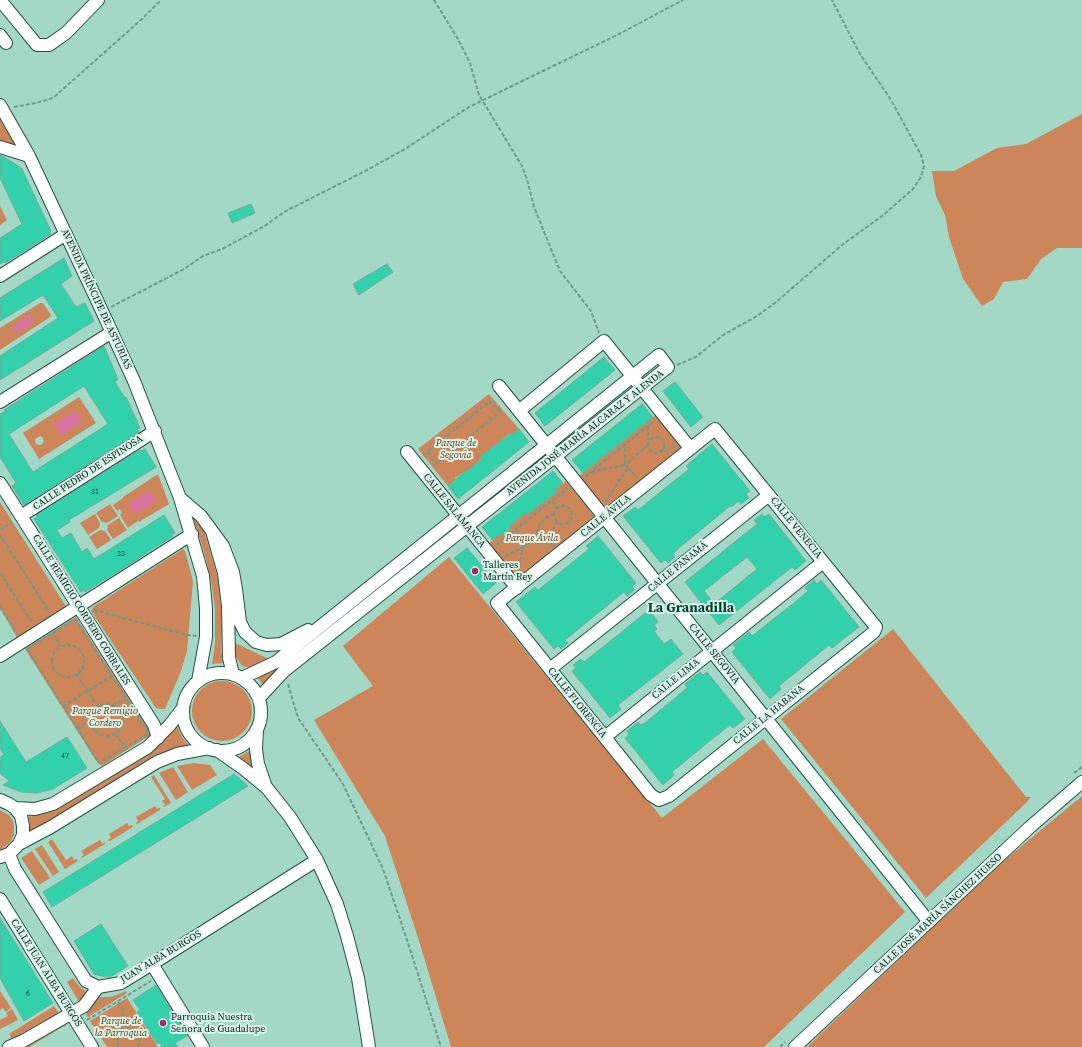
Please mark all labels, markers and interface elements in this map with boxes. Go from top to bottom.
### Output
street label: AVENIDA PRÍNCIPE DE ASTURIAS [58,227,134,371]
street label: AVENIDA JOSÉ MARÍA ALCARAZ Y ALENDA [504,368,666,498]
street label: CALLE PEDRO DE ESPINOSA [31,433,145,513]
park label: Parque de Segovia [436,437,476,460]
street label: CALLE SALAMANCA [420,471,488,551]
house number: 31 [91,487,99,497]
street label: CALLE ÁVILA [578,492,634,540]
street label: CALLE VENECIA [768,495,824,561]
street label: CALLE REMIGIO CORDERO CORRALES [29,532,133,688]
park label: Parque Ávila [505,532,559,544]
street label: CALLE PANAMÁ [646,539,710,595]
house number: 33 [117,549,125,559]
place label: Talleres Martín Rey [483,559,532,582]
marker: Talleres Martín Rey [470,566,480,576]
district label: La Granadilla [648,600,734,616]
street label: CALLE SEGOVIA [686,621,742,687]
street label: CALLE LIMA [650,656,702,702]
street label: CALLE FLORENCIA [545,665,609,741]
street label: CALLE LA HABANA [731,683,807,747]
park label: Parque Remigio Cordero [72,705,138,728]
house number: 47 [61,751,69,761]
street label: CALLE JOSÉ MARÍA SÁNCHEZ HUESO [871,851,1005,977]
street label: CALLE JUAN ALBA BURGOS [8,917,84,1029]
street label: JUAN ALBA BURGOS [118,928,204,986]
house number: 6 [26,989,30,999]
place label: Parroquia Nuestra Señora de Guadalupe [171,1011,265,1034]
park label: Parque de la Parroquia [95,1015,147,1038]
marker: Parroquia Nuestra Señora de Guadalupe [158,1018,168,1028]

